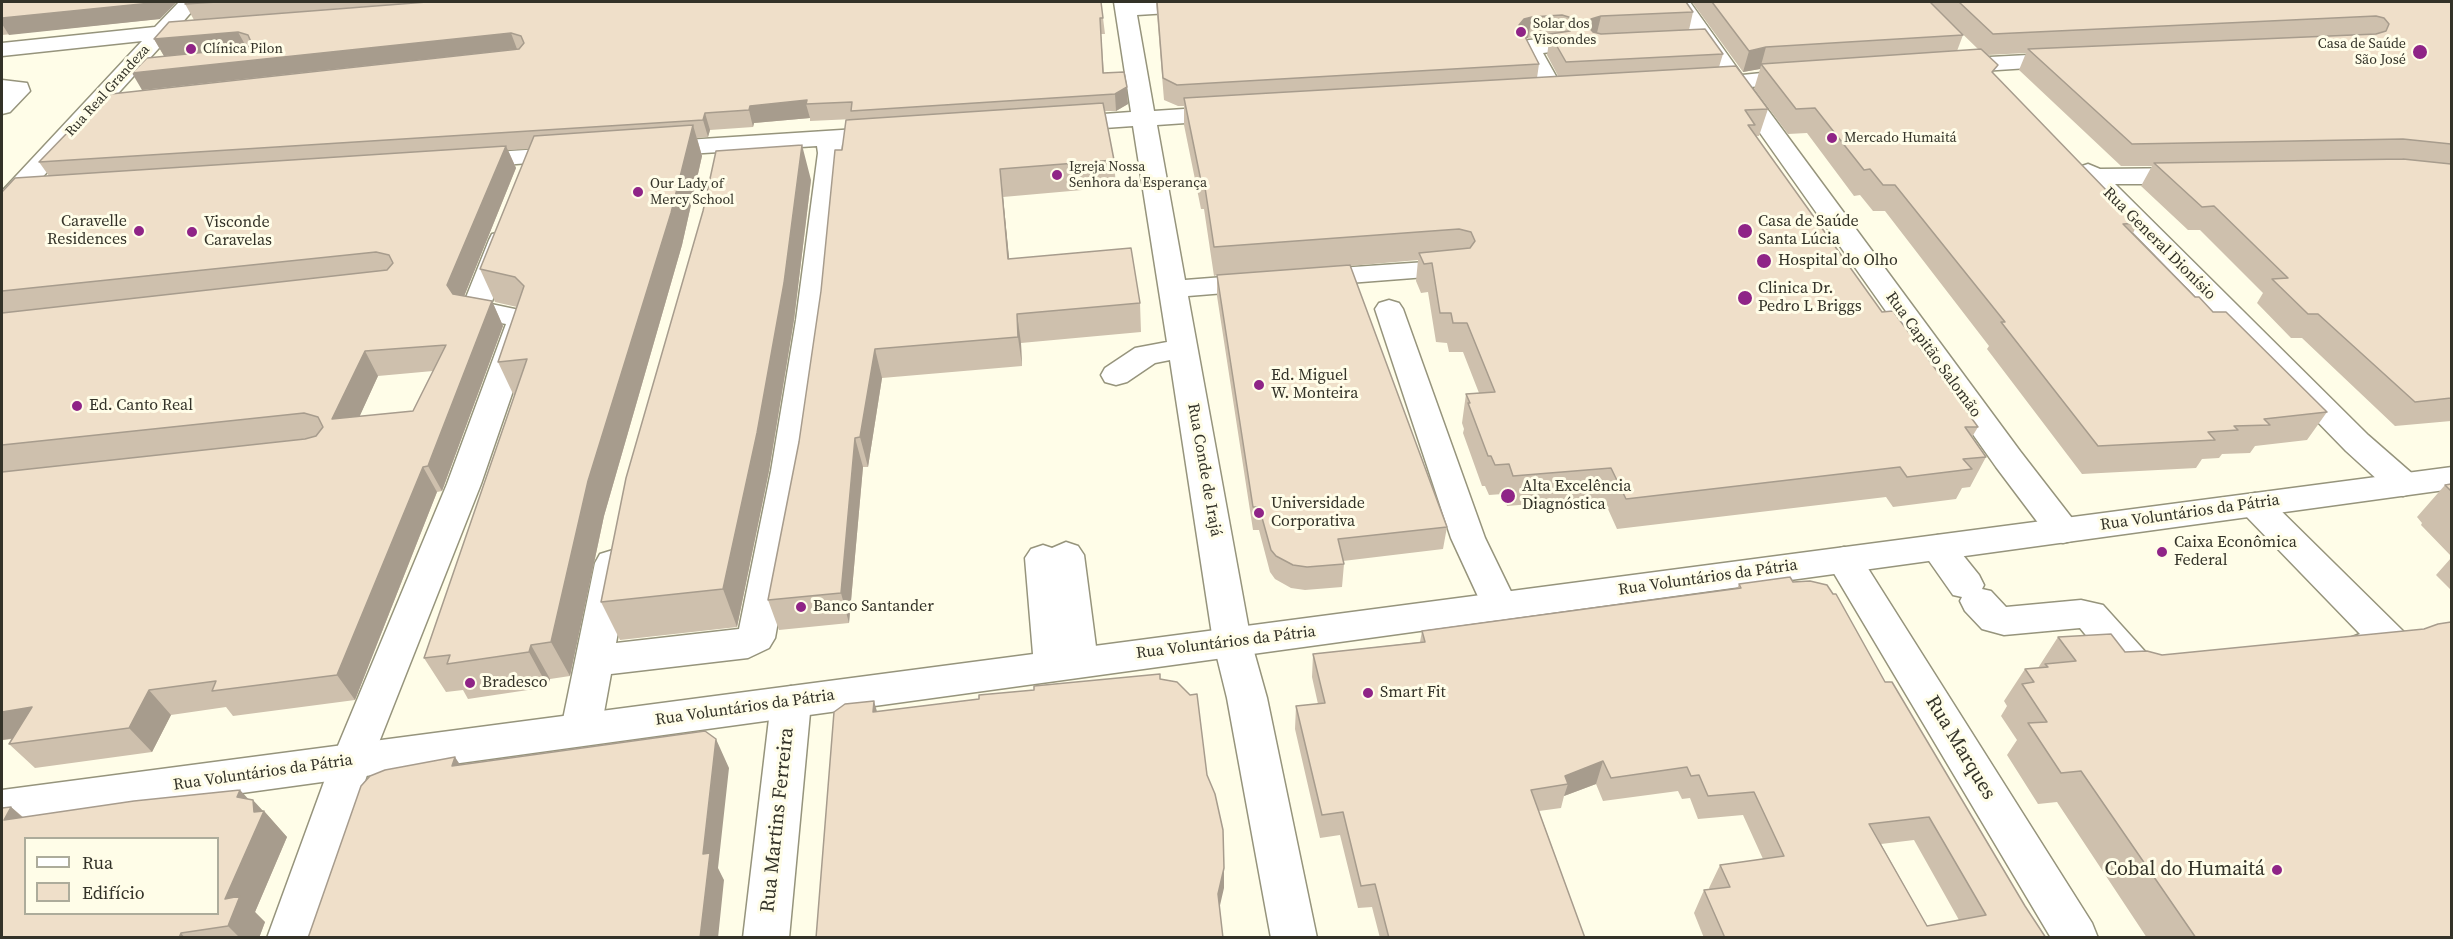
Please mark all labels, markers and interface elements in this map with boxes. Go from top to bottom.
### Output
place label: Solar dos Viscondes [1533,16,1596,48]
marker: Solar dos Viscondes [1514,25,1528,39]
place label: Casa de Saúde São José [2318,36,2406,68]
place label: Clínica Pilon [203,41,283,57]
street label: Rua Real Grandeza [62,42,154,140]
marker: Clínica Pilon [184,42,198,56]
marker: Casa de Saúde São José [2411,43,2429,61]
place label: Mercado Humaitá [1844,130,1957,146]
marker: Mercado Humaitá [1825,131,1839,145]
place label: Igreja Nossa Senhora da Esperança [1069,159,1207,192]
marker: Igreja Nossa Senhora da Esperança [1050,168,1064,182]
place label: Our Lady of Mercy School [650,176,734,208]
street label: Rua General Dionísio [2099,184,2219,304]
marker: Our Lady of Mercy School [631,185,645,199]
place label: Caravelle Residences [47,212,127,250]
place label: Casa de Saúde Santa Lúcia [1758,212,1859,250]
place label: Visconde Caravelas [204,213,272,251]
marker: Casa de Saúde Santa Lúcia [1736,222,1754,240]
marker: Caravelle Residences [132,224,146,238]
marker: Visconde Caravelas [185,225,199,239]
place label: Hospital do Olho [1778,251,1898,271]
marker: Hospital do Olho [1755,252,1773,270]
place label: Clinica Dr. Pedro L Briggs [1758,279,1862,317]
street label: Rua Capitão Salomão [1881,288,1985,422]
marker: Clinica Dr. Pedro L Briggs [1736,289,1754,307]
place label: Ed. Miguel W. Monteira [1271,366,1358,404]
marker: Ed. Miguel W. Monteira [1252,378,1266,392]
place label: Ed. Canto Real [89,396,193,416]
marker: Ed. Canto Real [70,399,84,413]
street label: Rua Conde de Irajá [1183,402,1225,538]
place label: Alta Excelência Diagnóstica [1522,477,1631,515]
marker: Alta Excelência Diagnóstica [1499,487,1517,505]
street label: Rua Voluntários da Pátria [2099,491,2281,535]
place label: Universidade Corporativa [1271,494,1365,532]
marker: Universidade Corporativa [1252,506,1266,520]
place label: Caixa Econômica Federal [2174,533,2297,571]
marker: Caixa Econômica Federal [2155,545,2169,559]
street label: Rua Voluntários da Pátria [1617,556,1799,600]
place label: Banco Santander [813,597,934,617]
marker: Banco Santander [794,600,808,614]
street label: Rua Voluntários da Pátria [1135,622,1317,664]
place label: Bradesco [482,673,548,693]
marker: Bradesco [463,676,477,690]
place label: Smart Fit [1380,683,1446,703]
street label: Rua Voluntários da Pátria [654,686,836,730]
marker: Smart Fit [1361,686,1375,700]
street label: Rua Marques [1920,692,2000,804]
street label: Rua Martins Ferreira [756,726,800,914]
street label: Rua Voluntários da Pátria [172,751,354,795]
legend [24,837,219,915]
text: Rua [82,850,113,875]
place label: Cobal do Humaitá [2104,858,2265,882]
marker: Cobal do Humaitá [2270,863,2284,877]
text: Edifício [82,880,145,905]

